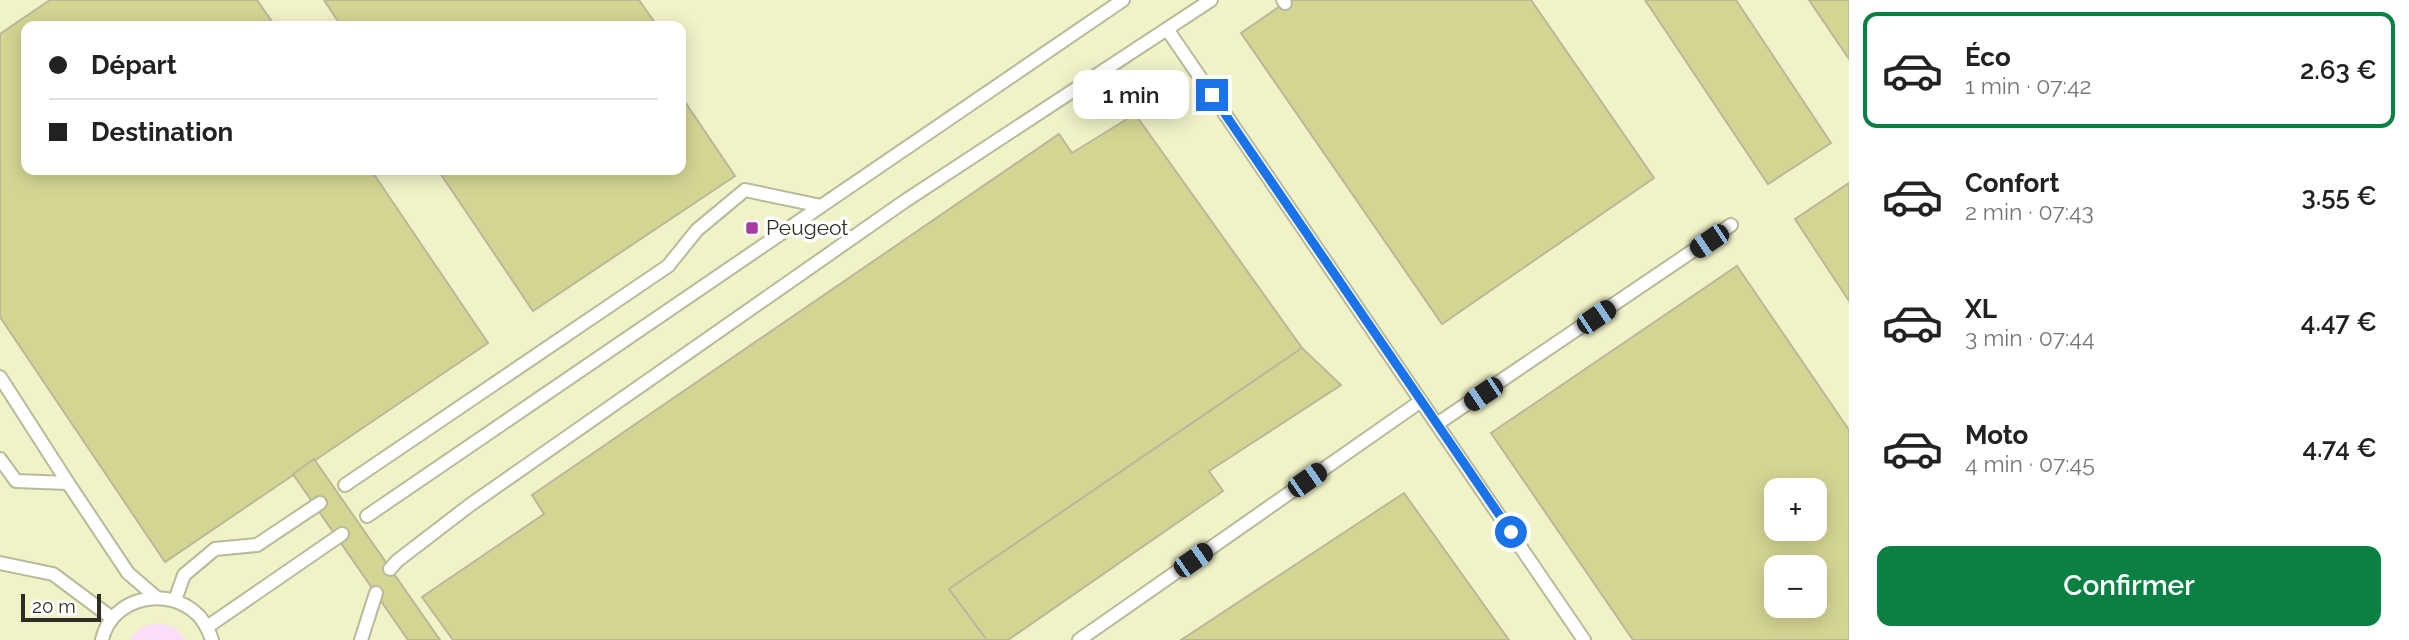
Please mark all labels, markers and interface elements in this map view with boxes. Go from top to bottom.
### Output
icon: car [1881,39,1944,102]
text: Éco [1965,42,2011,72]
text: Départ [91,50,177,80]
text: 2.63 € [2300,55,2377,85]
callout: 1 min [1072,70,1188,119]
text: 1 min · 07:42 [1965,72,2091,99]
route end [1196,79,1228,111]
text: 1 min [1102,81,1160,108]
text: Destination [91,117,233,147]
icon: car [1881,165,1944,228]
text: Confort [1965,168,2059,198]
text: 3.55 € [2301,181,2377,211]
text: 2 min · 07:43 [1965,198,2094,225]
place label: Peugeot [766,215,848,240]
marker: Peugeot [744,220,760,236]
car [1686,221,1733,261]
icon: car [1881,291,1944,354]
text: XL [1965,294,1997,324]
car [1573,297,1620,337]
text: 4.47 € [2301,307,2377,337]
text: 3 min · 07:44 [1965,324,2094,351]
car [1460,374,1507,414]
icon: car [1881,417,1944,480]
text: Moto [1965,420,2028,450]
text: 4.74 € [2302,433,2377,463]
text: 4 min · 07:45 [1965,450,2095,477]
car [1284,459,1331,501]
map controls [1764,478,1827,618]
button: + [1764,478,1827,541]
route start [1495,516,1527,548]
car [1170,539,1217,581]
button: Confirmer [1877,546,2381,626]
button: − [1764,555,1827,618]
scale bar [21,591,102,623]
text: 20 m [32,595,76,617]

